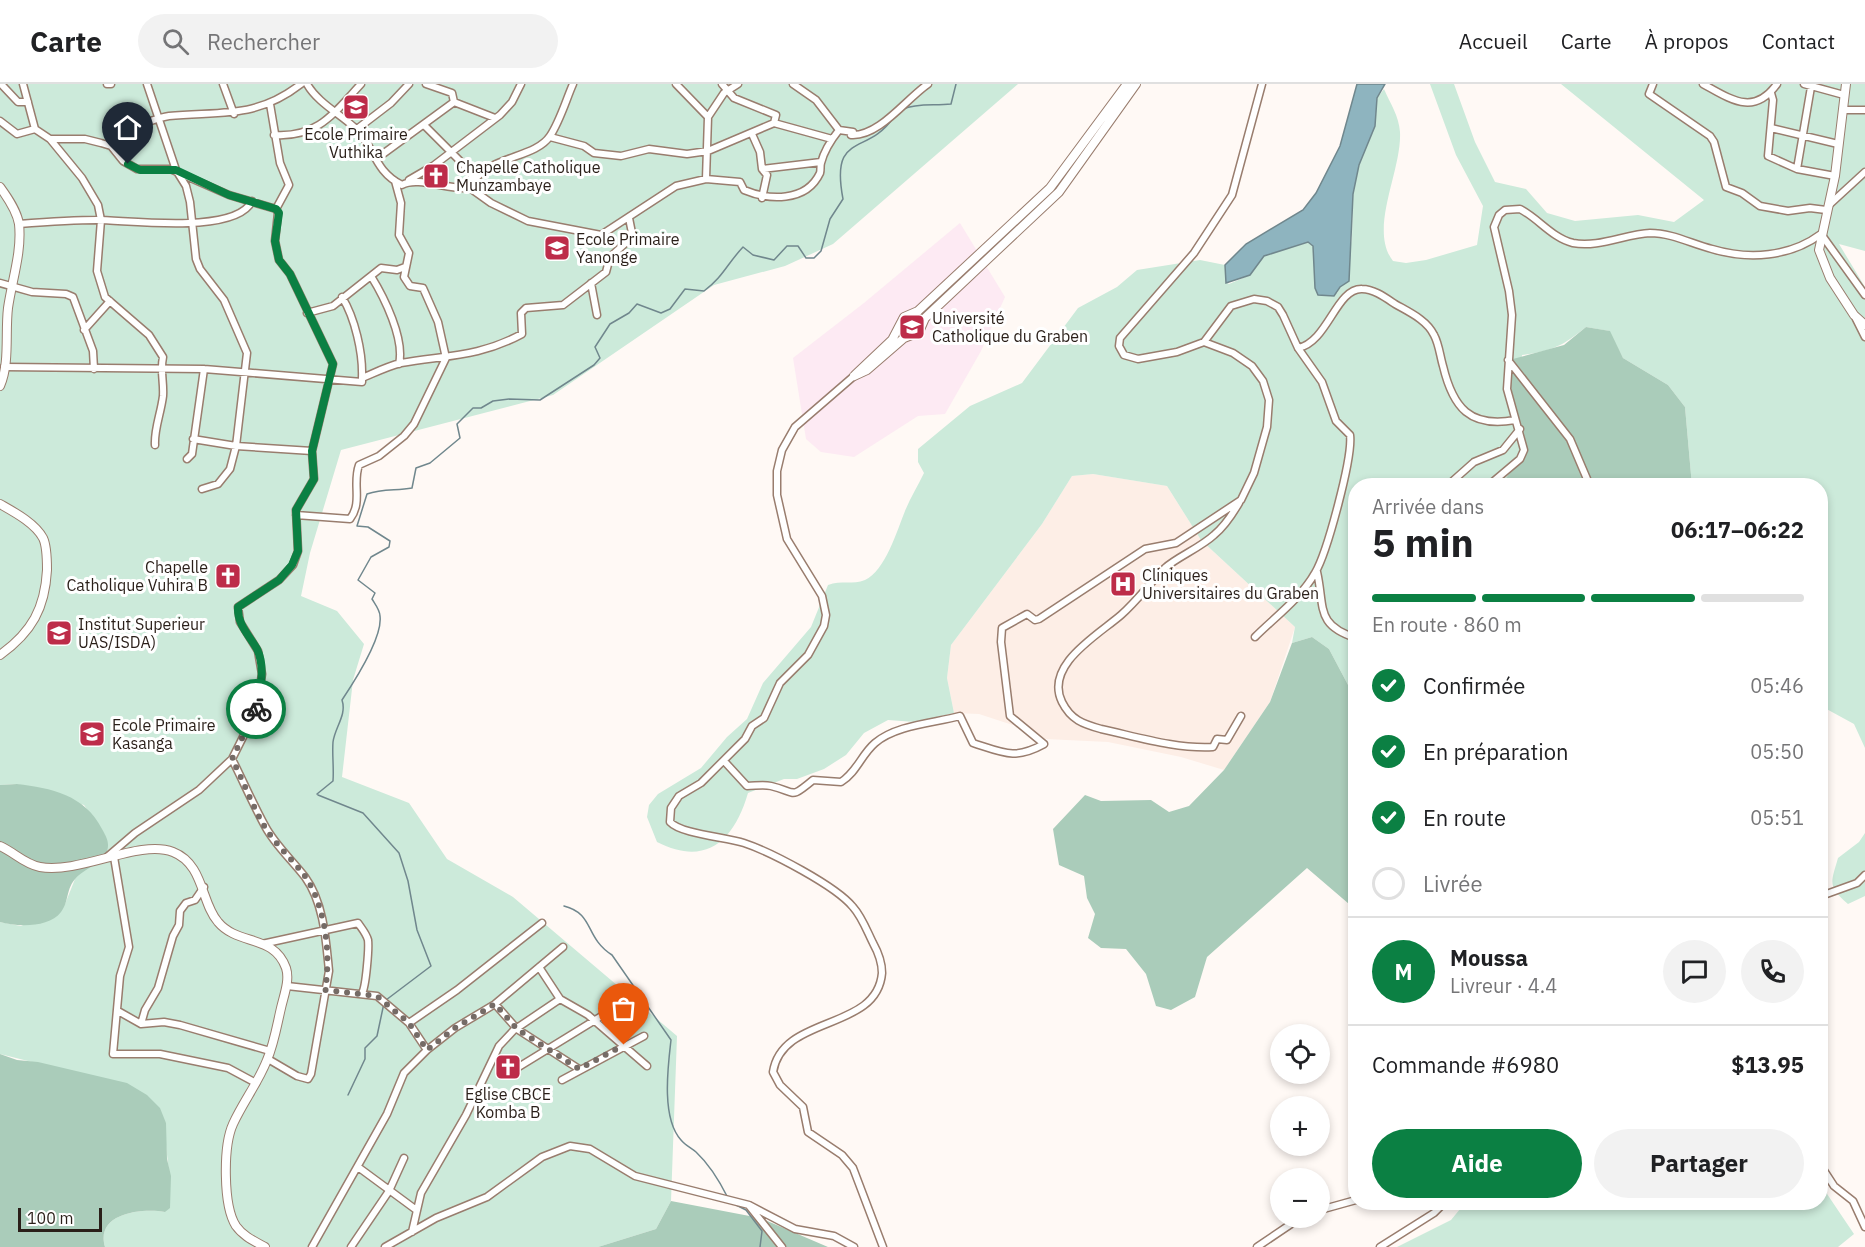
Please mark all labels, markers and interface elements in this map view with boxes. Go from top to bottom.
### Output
search box [138,14,558,68]
text: Carte [30,23,102,60]
icon: search [159,25,192,58]
text: Rechercher [207,27,320,56]
text: Accueil [1459,27,1528,55]
text: Carte [1561,27,1612,55]
text: À propos [1645,27,1729,55]
text: Contact [1762,27,1835,55]
school or university icon: Ecole Primaire Vuthika [341,92,371,122]
pin [102,102,153,164]
icon: home [111,111,144,144]
place label: Ecole Primaire Vuthika [304,124,408,162]
place label: Chapelle Catholique Munzambaye [456,157,601,195]
church icon: Chapelle Catholique Munzambaye [421,161,451,191]
place label: Ecole Primaire Yanonge [576,229,680,267]
school or university icon: Ecole Primaire Yanonge [542,233,572,263]
place label: Université Catholique du Graben [932,308,1088,346]
school or university icon: Université Catholique du Graben [897,312,927,342]
text: Arrivée dans [1372,493,1484,520]
text: 06:17–06:22 [1671,515,1804,544]
text: 5 min [1372,517,1474,568]
place label: Chapelle Catholique Vuhira B [66,557,208,595]
church icon: Chapelle Catholique Vuhira B [213,561,243,591]
place label: Cliniques Universitaires du Graben [1142,565,1319,603]
hospital icon: Cliniques Universitaires du Graben [1108,569,1138,599]
text: En route · 860 m [1372,611,1522,638]
place label: Institut Superieur UAS/ISDA) [78,614,205,652]
school or university icon: Institut Superieur UAS/ISDA) [44,618,74,648]
icon: check [1372,669,1405,702]
text: Confirmée [1423,671,1525,700]
text: 05:46 [1750,672,1804,699]
courier [226,679,286,739]
icon: bike [240,693,273,726]
place label: Ecole Primaire Kasanga [112,715,216,753]
school or university icon: Ecole Primaire Kasanga [77,719,107,749]
icon: check [1372,735,1405,768]
text: En préparation [1423,737,1569,766]
text: 05:50 [1750,738,1804,765]
icon: check [1372,801,1405,834]
text: En route [1423,803,1506,832]
text: 05:51 [1750,804,1804,831]
text: Livrée [1423,869,1482,898]
button: chat [1663,940,1726,1003]
button: phone [1741,940,1804,1003]
text: Moussa [1450,943,1528,972]
text: M [1394,957,1413,986]
text: Livreur · 4.4 [1450,972,1557,999]
pin [598,983,649,1045]
icon: bag [607,992,640,1025]
map controls [1270,1024,1330,1228]
button: locate [1270,1024,1330,1084]
text: Commande #6980 [1372,1050,1559,1079]
text: $13.95 [1731,1050,1804,1079]
church icon: Eglise CBCE Komba B [493,1052,523,1082]
place label: Eglise CBCE Komba B [465,1084,551,1122]
button: + [1270,1096,1330,1156]
button: Aide [1372,1129,1582,1198]
button: Partager [1594,1129,1804,1198]
button: − [1270,1168,1330,1228]
scale bar [18,1205,102,1232]
text: 100 m [27,1208,74,1228]

